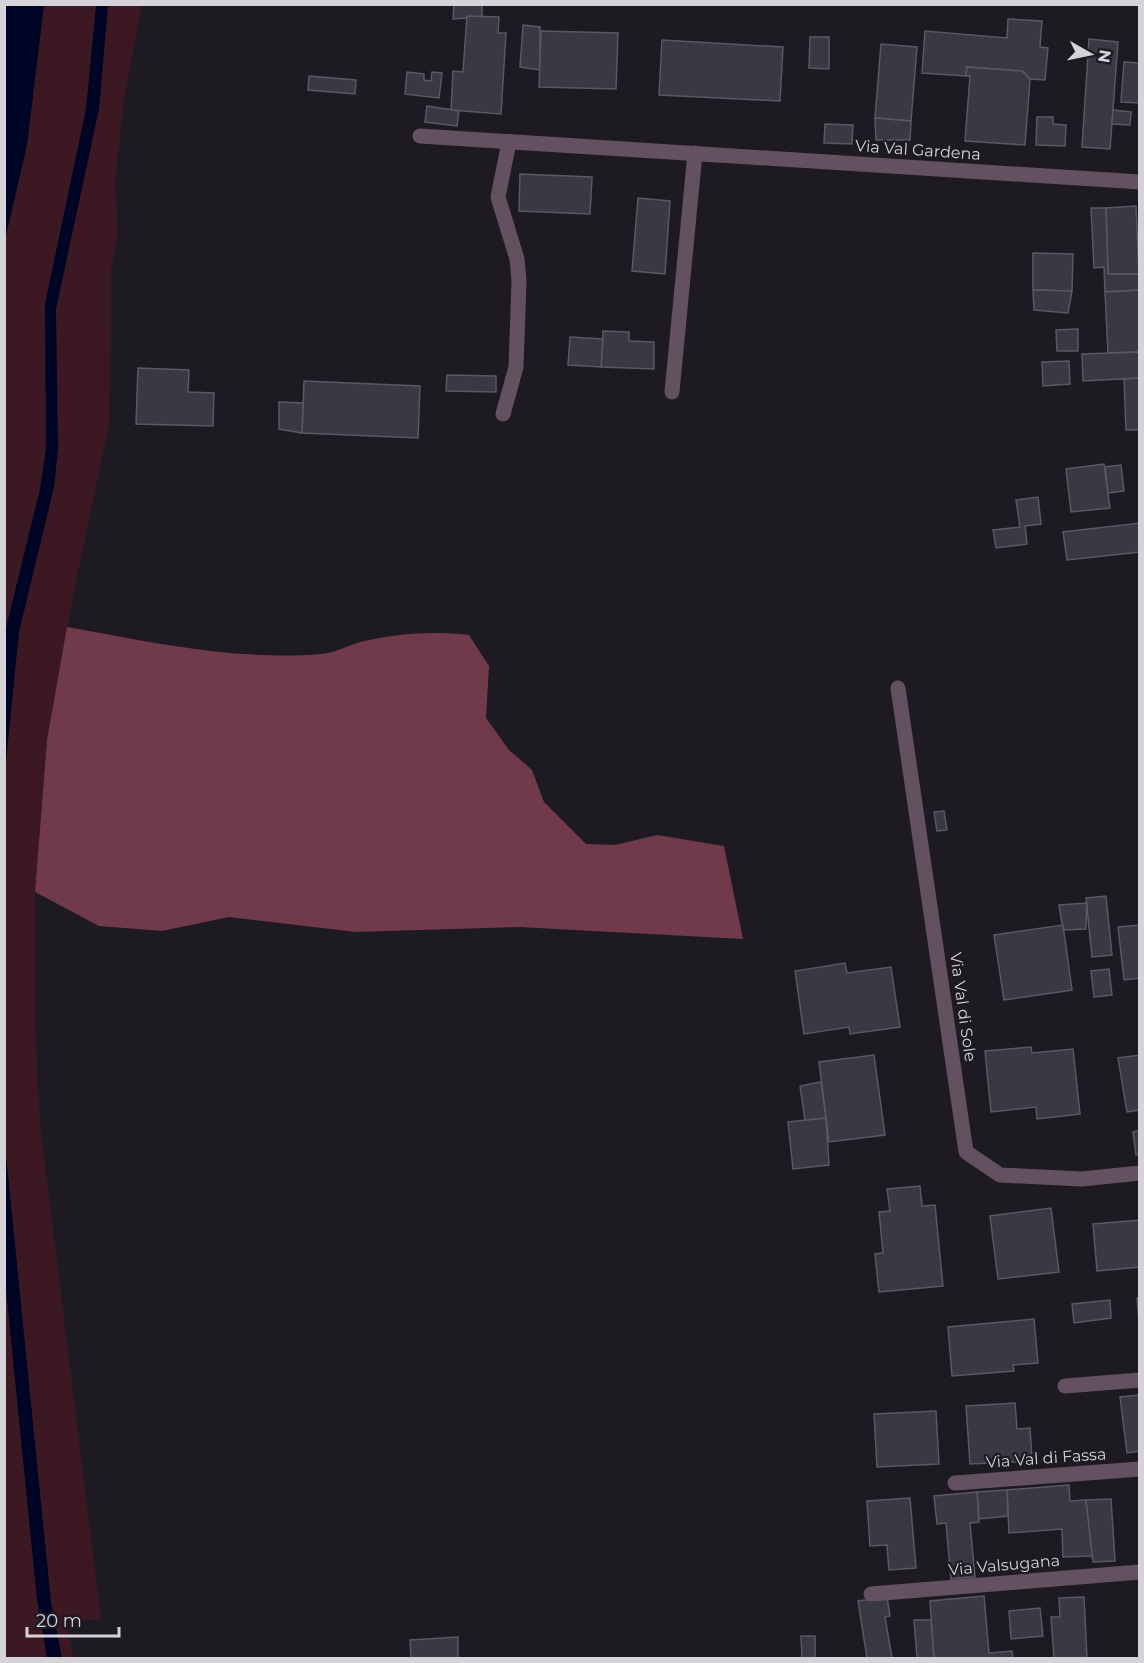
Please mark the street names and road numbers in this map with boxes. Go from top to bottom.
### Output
street label: Via Val Gardena [855,136,981,164]
street label: Via Val di Sole [946,951,980,1063]
street label: Via Val di Fassa [985,1444,1107,1472]
street label: Via Valsugana [947,1551,1061,1579]

